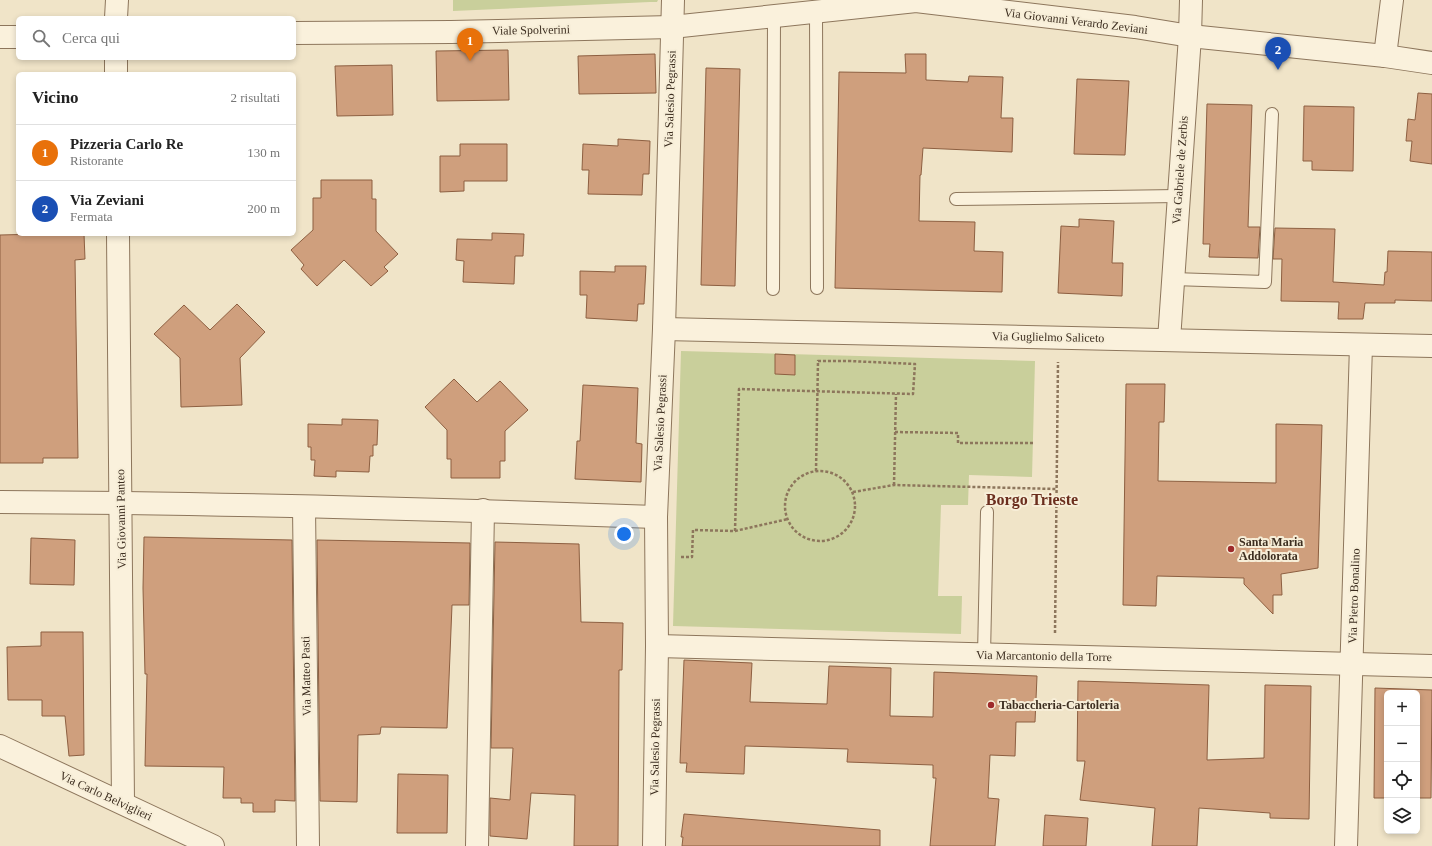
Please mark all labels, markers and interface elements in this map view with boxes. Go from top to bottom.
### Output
street label: Via Giovanni Verardo Zeviani [1003,5,1149,37]
search box [16,16,296,60]
street label: Viale Spolverini [492,22,571,38]
icon: search [30,27,52,49]
pin: 1 [457,28,483,61]
text: Cerca qui [62,30,120,46]
pin: 2 [1265,37,1291,70]
street label: Via Salesio Pegrassi [661,49,679,148]
text: Vicino [32,88,79,107]
text: 2 risultati [231,90,280,105]
street label: Via Gabriele de Zerbis [1169,115,1191,225]
text: Pizzeria Carlo Re [70,136,183,152]
text: 1 [42,145,48,160]
text: 130 m [247,145,280,160]
text: Ristorante [70,153,123,168]
text: Via Zeviani [70,192,144,208]
text: 2 [42,201,48,216]
text: 200 m [247,201,280,216]
text: Fermata [70,209,113,224]
street label: Via Guglielmo Saliceto [992,329,1104,345]
street label: Via Salesio Pegrassi [650,373,670,472]
street label: Via Giovanni Panteo [113,469,129,569]
district label: Borgo Trieste [986,491,1078,509]
your location [614,524,634,544]
place label: Santa Maria Addolorata [1239,535,1303,563]
marker: Santa Maria Addolorata [1226,544,1236,554]
street label: Via Pietro Bonalino [1345,548,1363,644]
street label: Via Matteo Pasti [298,635,314,716]
street label: Via Marcantonio della Torre [976,648,1112,664]
map controls [1384,690,1420,834]
button: + [1384,690,1420,726]
street label: Via Salesio Pegrassi [647,698,663,796]
place label: Tabaccheria-Cartoleria [999,698,1119,712]
marker: Tabaccheria-Cartoleria [986,700,996,710]
button: − [1384,726,1420,762]
button: locate [1384,762,1420,798]
street label: Via Carlo Belviglieri [57,768,155,824]
button: layers [1384,798,1420,834]

